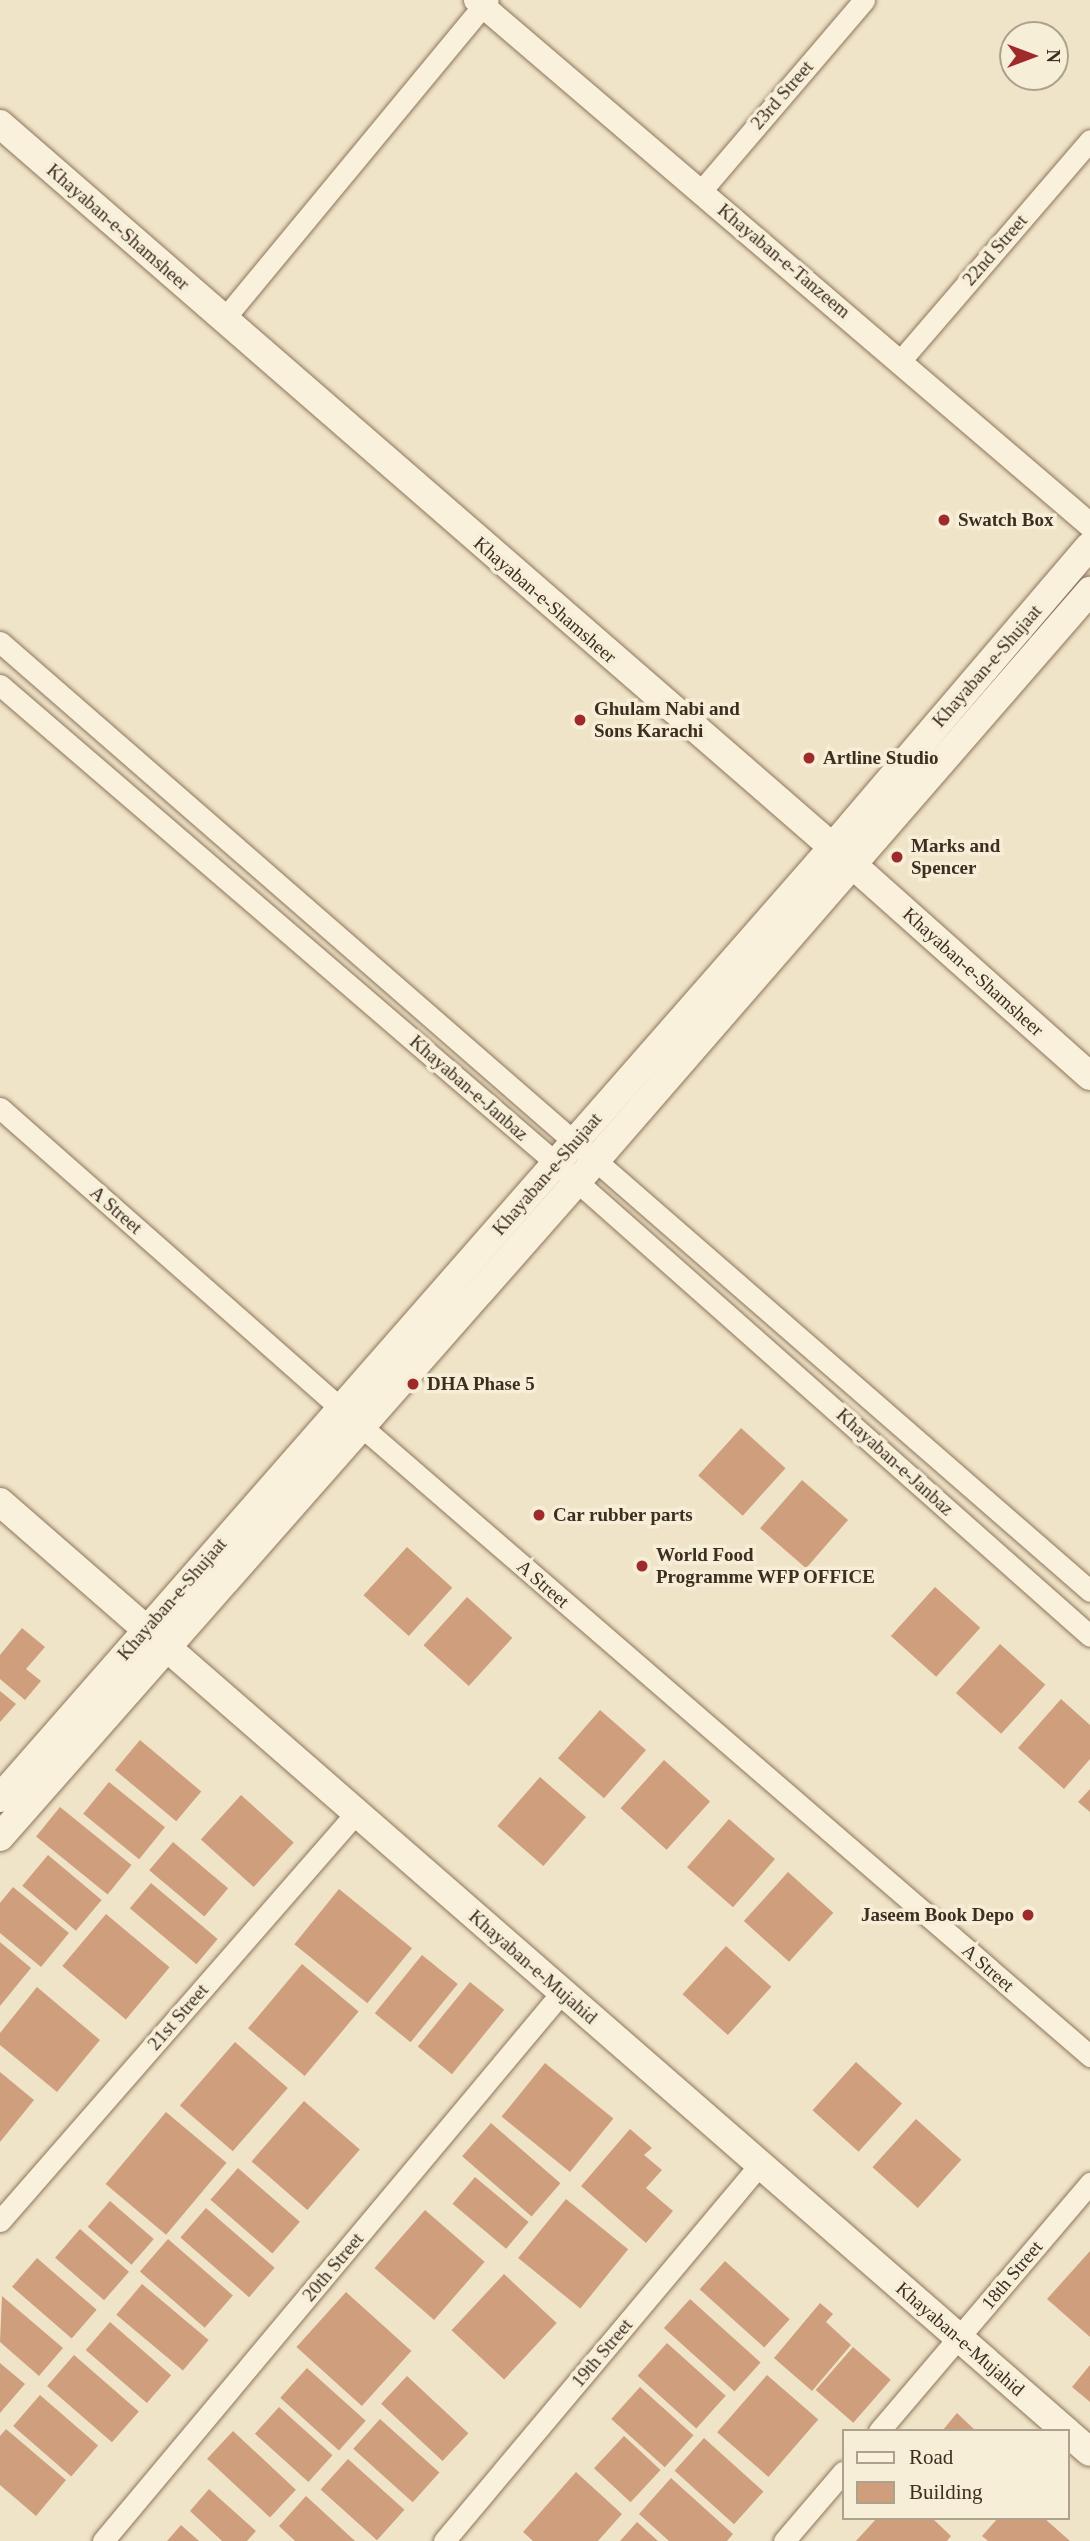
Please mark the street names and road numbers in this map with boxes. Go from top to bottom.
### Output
street label: 23rd Street [746,56,818,134]
street label: Khayaban-e-Shamsheer [42,159,194,295]
street label: Khayaban-e-Tanzeem [713,199,855,323]
street label: 22nd Street [958,210,1032,290]
street label: Khayaban-e-Shamsheer [469,532,621,668]
street label: Khayaban-e-Shujaat [928,600,1046,732]
street label: Khayaban-e-Shamsheer [898,903,1048,1041]
street label: Khayaban-e-Janbaz [405,1030,533,1146]
street label: Khayaban-e-Shujaat [488,1108,606,1240]
street label: A Street [85,1181,147,1239]
street label: Khayaban-e-Janbaz [832,1403,958,1521]
street label: Khayaban-e-Shujaat [113,1533,231,1665]
street label: A Street [512,1555,574,1613]
street label: Khayaban-e-Mujahid [464,1905,602,2029]
street label: A Street [957,1939,1019,1997]
street label: 21st Street [143,1979,213,2055]
street label: 20th Street [298,2228,368,2306]
street label: 18th Street [977,2236,1047,2314]
street label: Khayaban-e-Mujahid [891,2277,1029,2401]
street label: 19th Street [567,2314,637,2392]

